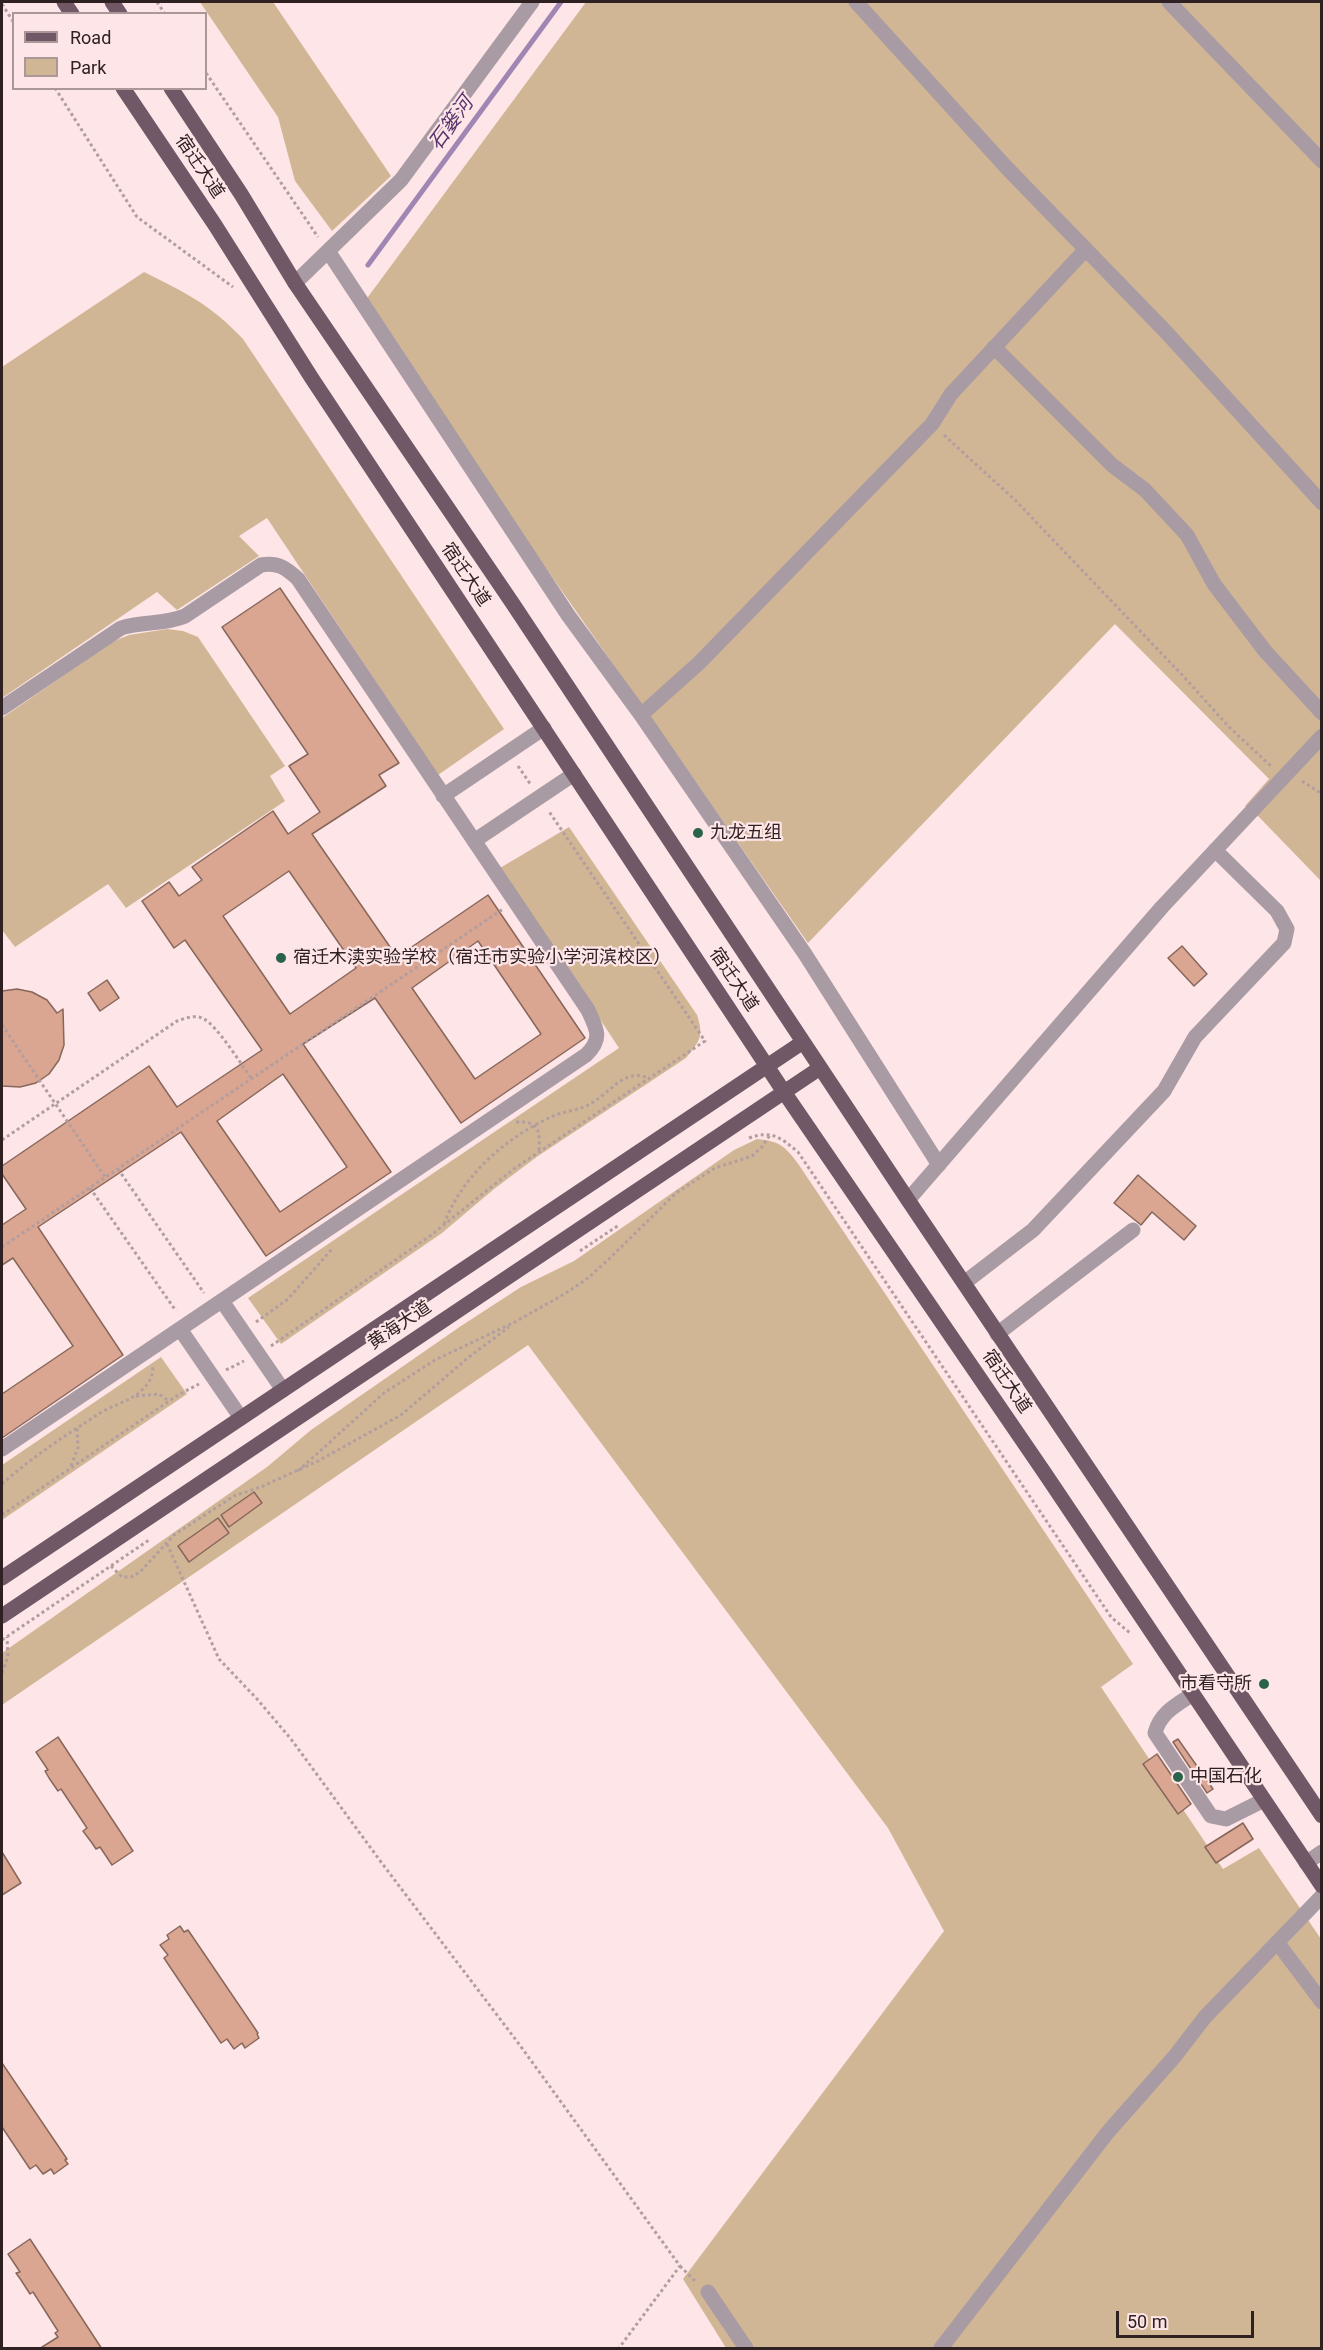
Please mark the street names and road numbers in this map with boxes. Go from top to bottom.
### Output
street label: 宿迁大道 [170,131,228,203]
street label: 宿迁大道 [436,539,494,611]
street label: 宿迁大道 [704,944,762,1016]
street label: 黄海大道 [364,1297,436,1355]
street label: 宿迁大道 [977,1346,1035,1418]

